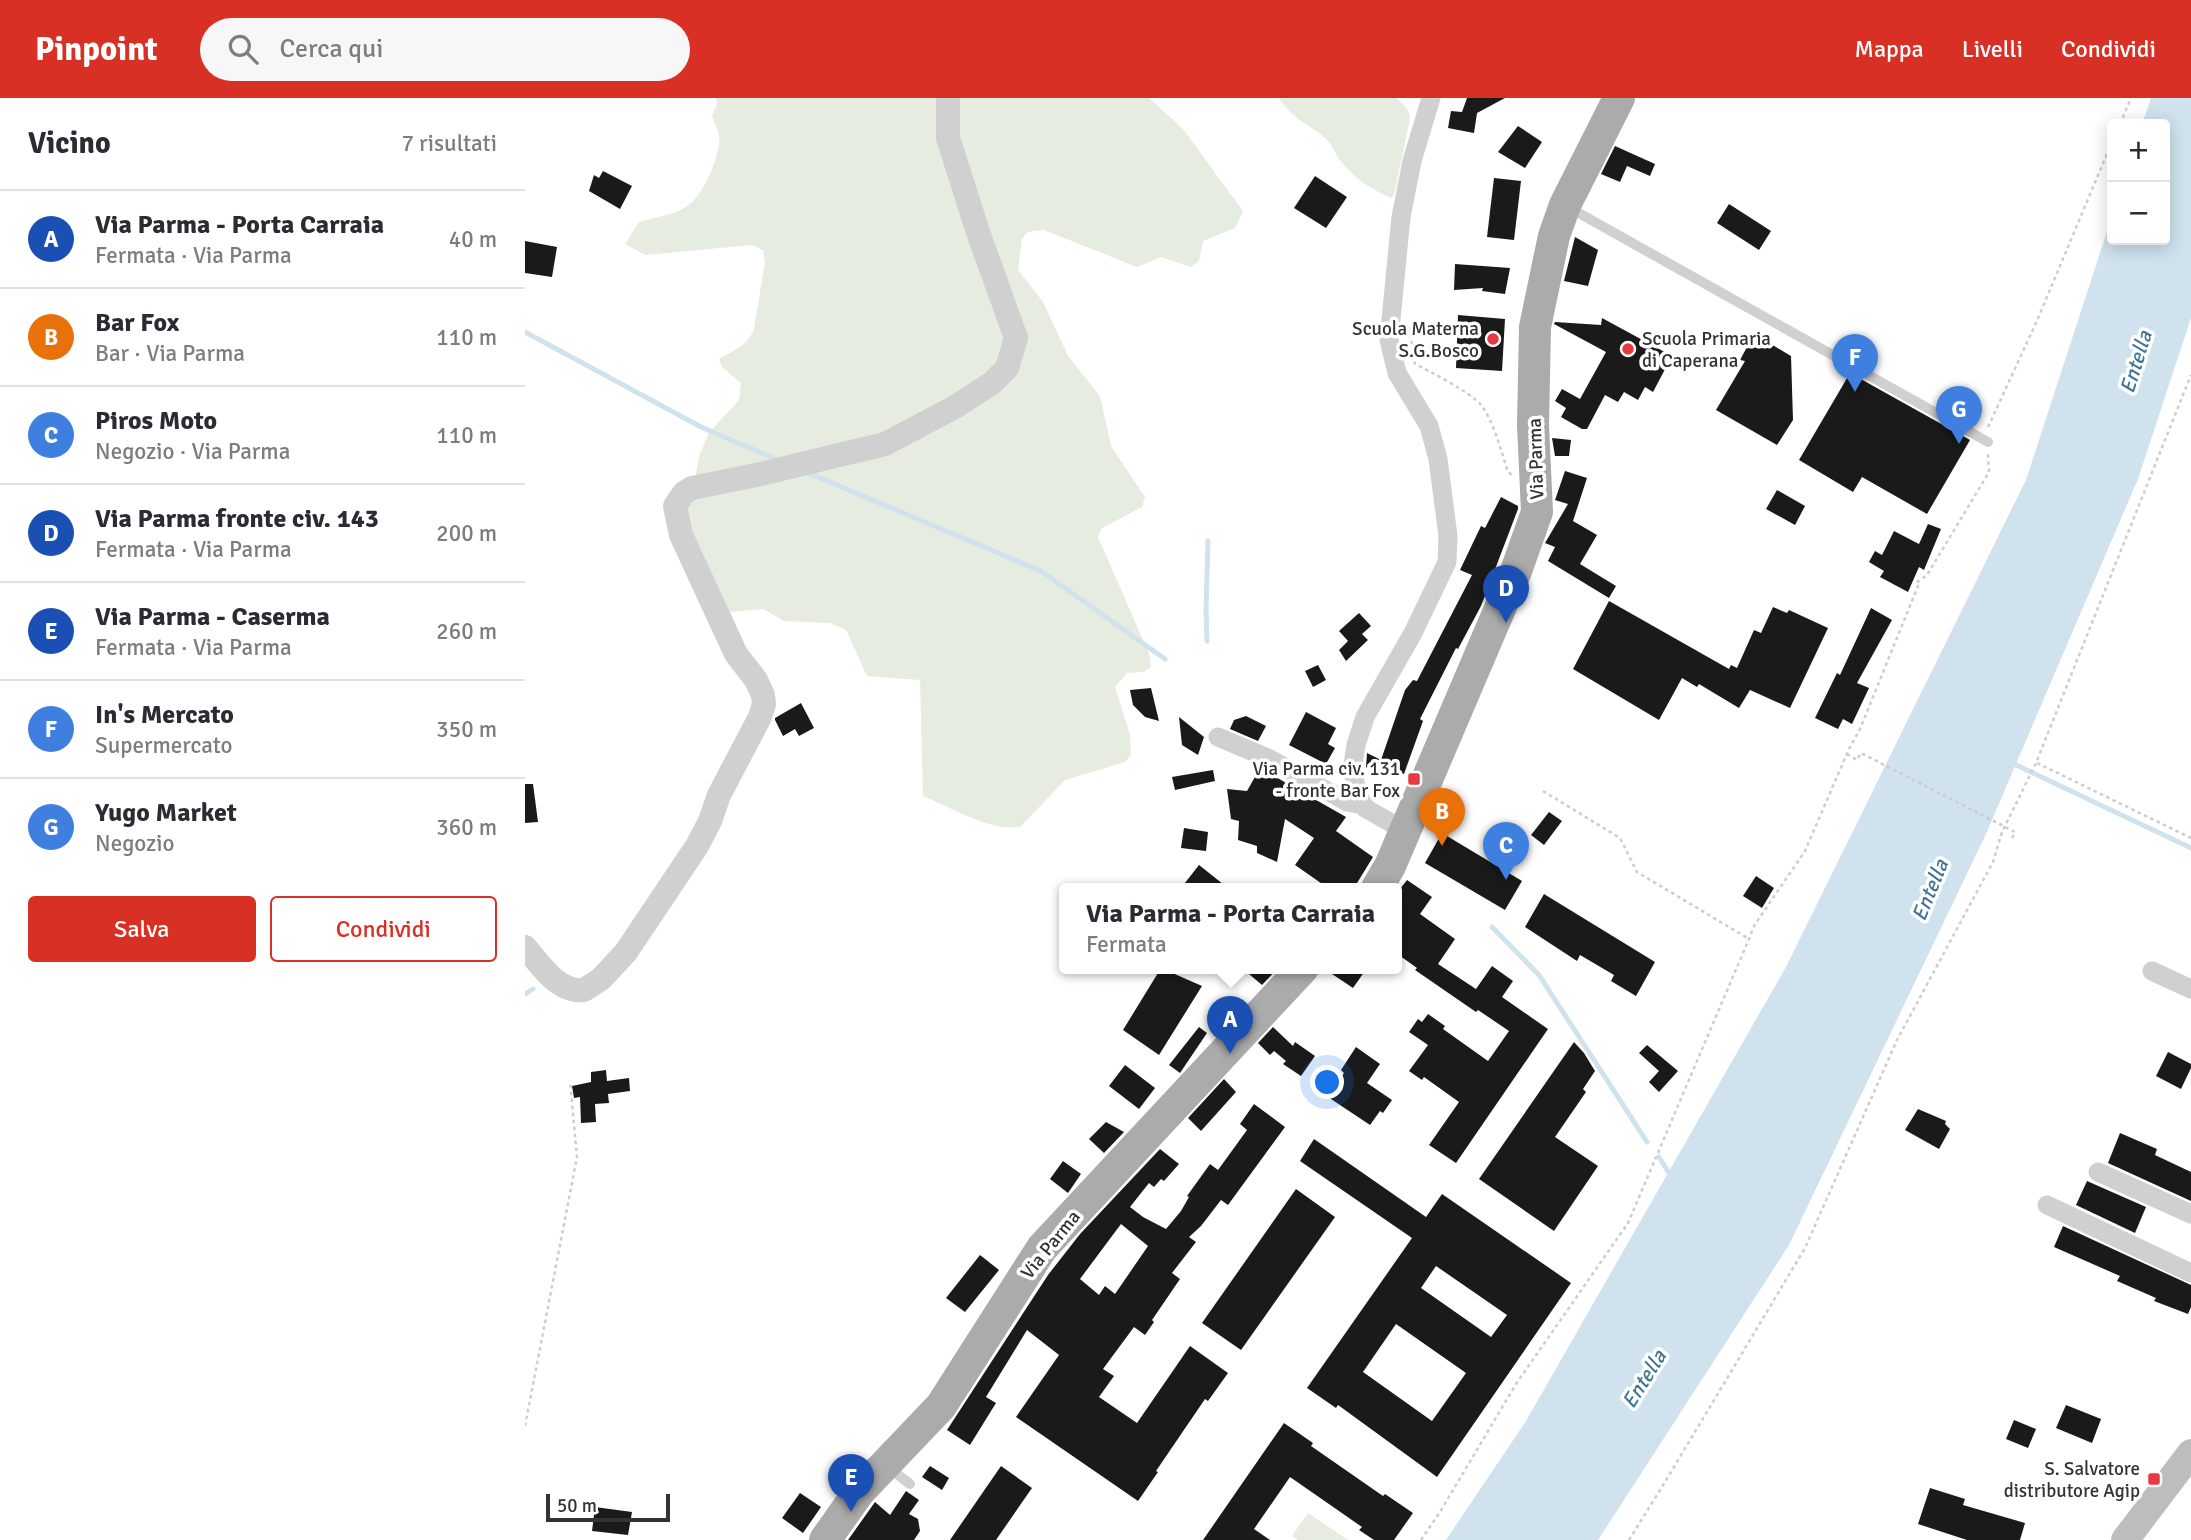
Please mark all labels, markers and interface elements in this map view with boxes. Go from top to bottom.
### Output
search box [200,18,690,81]
text: Pinpoint [35,29,158,70]
icon: search [224,30,262,68]
text: Cerca qui [280,33,383,65]
text: Mappa [1855,34,1924,64]
text: Livelli [1962,34,2023,64]
text: Condividi [2061,34,2156,64]
map controls [2107,119,2170,245]
button: + [2107,119,2170,182]
text: Vicino [28,125,111,162]
text: 7 risultati [401,129,497,158]
button: − [2107,182,2170,245]
text: Via Parma - Porta Carraia [95,209,384,241]
text: A [44,225,58,254]
text: 40 m [449,225,497,254]
text: Fermata · Via Parma [95,241,292,270]
text: Bar Fox [95,307,179,339]
place label: Scuola Materna S.G.Bosco [1352,317,1479,363]
text: B [44,323,58,352]
text: 110 m [436,323,497,352]
water label: Entella [2114,326,2158,396]
place label: Scuola Primaria di Caperana [1642,327,1771,373]
marker: Scuola Materna S.G.Bosco [1485,331,1501,347]
pin: F [1832,334,1878,392]
text: Bar · Via Parma [95,339,245,368]
marker: Scuola Primaria di Caperana [1620,341,1636,357]
pin: G [1936,386,1982,444]
text: Piros Moto [95,405,217,437]
street label: Via Parma [1523,418,1549,500]
text: C [44,421,58,450]
text: 110 m [436,421,497,450]
text: Negozio · Via Parma [95,437,290,466]
text: Via Parma fronte civ. 143 [95,503,379,535]
text: D [43,519,59,548]
text: 200 m [436,519,497,548]
text: Fermata · Via Parma [95,535,292,564]
pin: D [1483,565,1529,623]
text: Via Parma - Caserma [95,601,330,633]
text: E [44,617,58,646]
text: 260 m [436,617,497,646]
text: Fermata · Via Parma [95,633,292,662]
text: In's Mercato [95,699,234,731]
text: F [45,715,57,744]
text: 350 m [436,715,497,744]
text: Supermercato [95,731,232,760]
place label: Via Parma civ. 131 - fronte Bar Fox [1252,757,1400,803]
marker: Via Parma civ. 131 - fronte Bar Fox [1406,771,1422,787]
pin: B [1419,788,1465,846]
text: Yugo Market [95,797,237,829]
text: G [43,813,59,842]
text: 360 m [436,813,497,842]
pin: C [1483,822,1529,880]
text: Negozio [95,829,174,858]
water label: Entella [1906,854,1955,924]
popup [1059,883,1402,974]
button: Salva [28,896,256,962]
button: Condividi [270,896,497,962]
text: Via Parma - Porta Carraia [1086,898,1375,930]
text: Fermata [1086,930,1167,959]
pin: A [1207,996,1253,1054]
your location [1310,1065,1344,1099]
street label: Via Parma [1016,1205,1086,1284]
water label: Entella [1616,1344,1673,1413]
pin: E [828,1454,874,1512]
place label: S. Salvatore distributore Agip [2004,1457,2140,1503]
marker: S. Salvatore distributore Agip [2146,1471,2162,1487]
scale bar [546,1491,670,1523]
text: 50 m [557,1494,597,1518]

